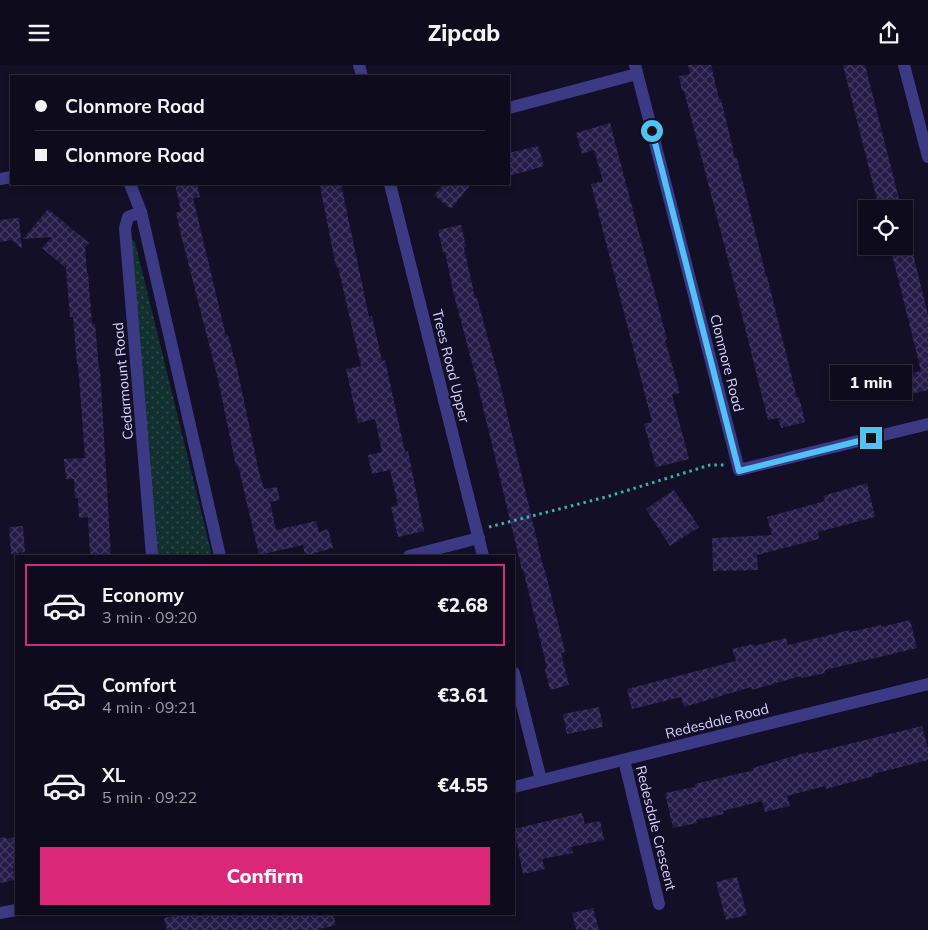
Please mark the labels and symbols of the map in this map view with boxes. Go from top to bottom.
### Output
route start [641,120,663,142]
street label: Trees Road Upper [428,308,474,425]
street label: Clonmore Road [706,312,748,414]
street label: Cedarmount Road [109,321,137,441]
callout: 1 min [830,365,912,401]
route end [860,427,882,449]
street label: Redesdale Road [663,699,771,743]
street label: Redesdale Crescent [632,764,680,892]

